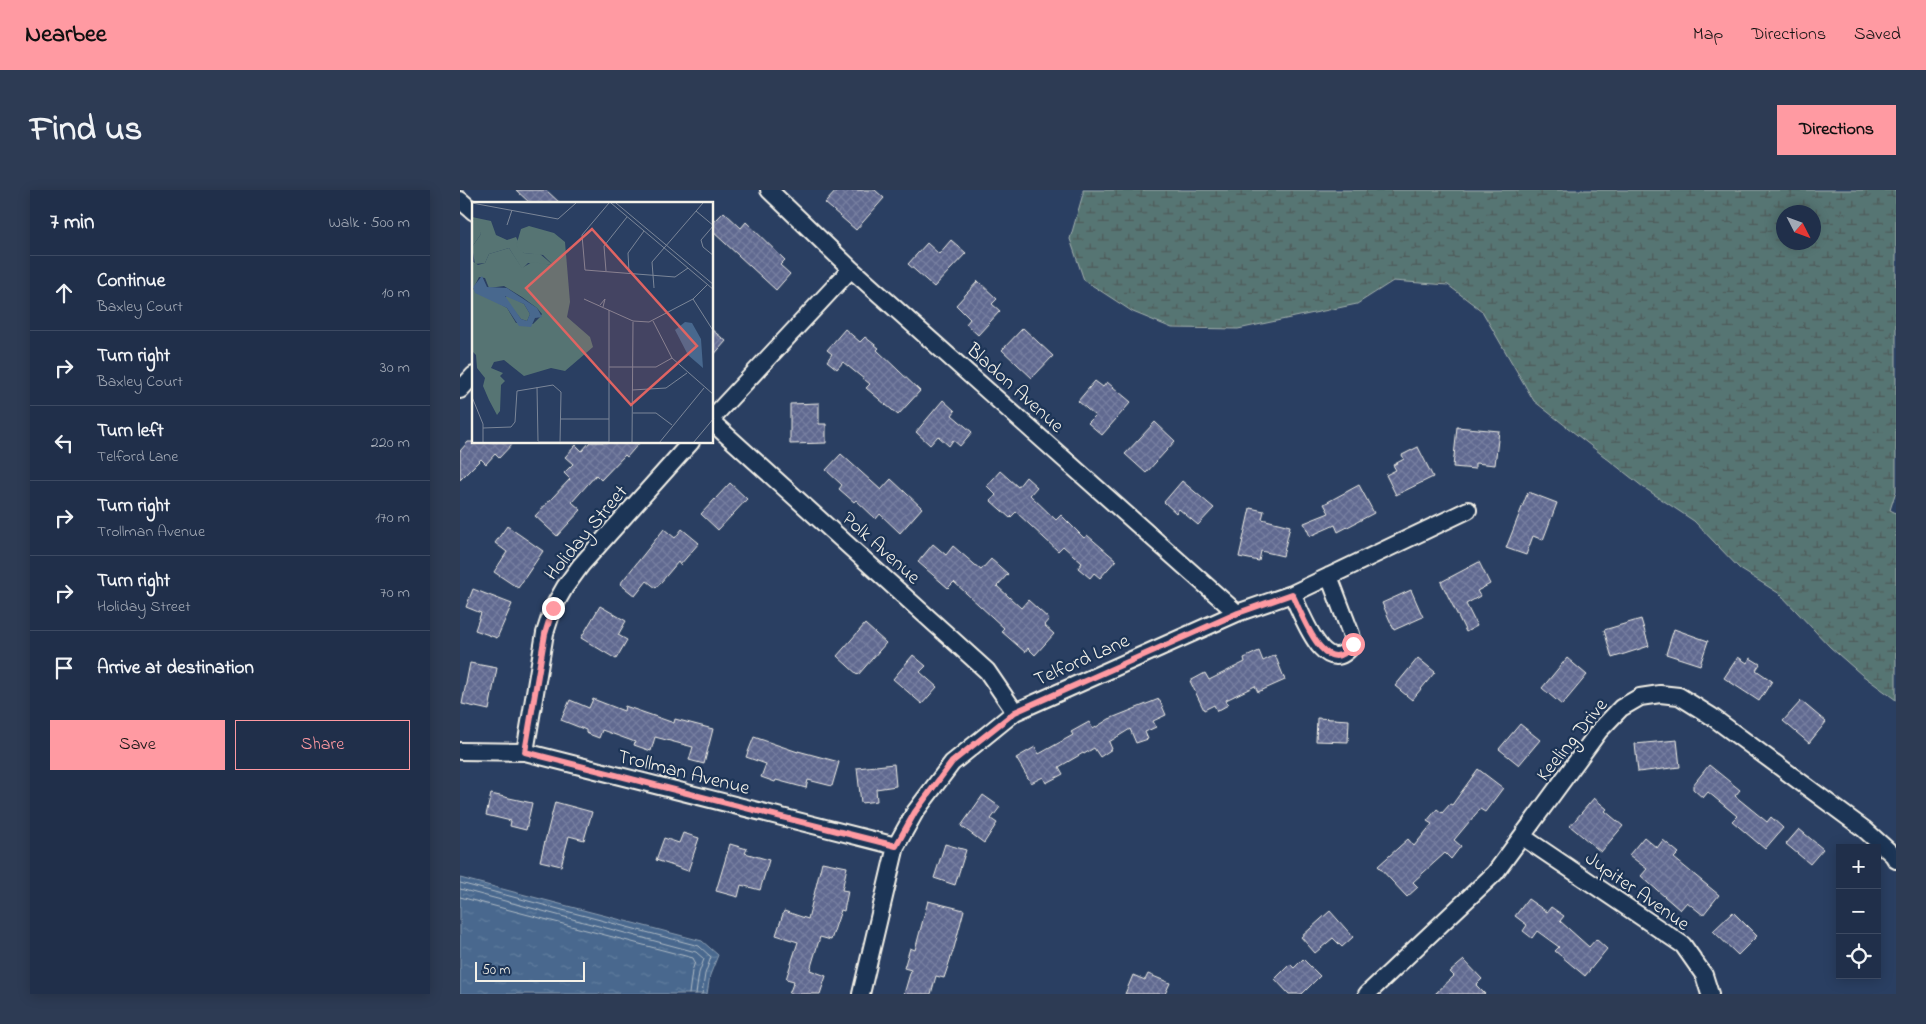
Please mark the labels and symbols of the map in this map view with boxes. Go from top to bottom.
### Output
inset map [472,202,714,444]
north arrow [1776,205,1821,250]
street label: Bladon Avenue [958,336,1070,441]
street label: Holiday Street [538,479,636,588]
street label: Polk Avenue [835,506,926,592]
route end [542,597,565,620]
street label: Telford Lane [1030,627,1134,695]
route start [1342,633,1365,656]
street label: Keeling Drive [1530,692,1617,789]
street label: Trollman Avenue [614,743,753,804]
street label: Jupiter Avenue [1578,845,1695,939]
scale bar [475,959,585,982]

